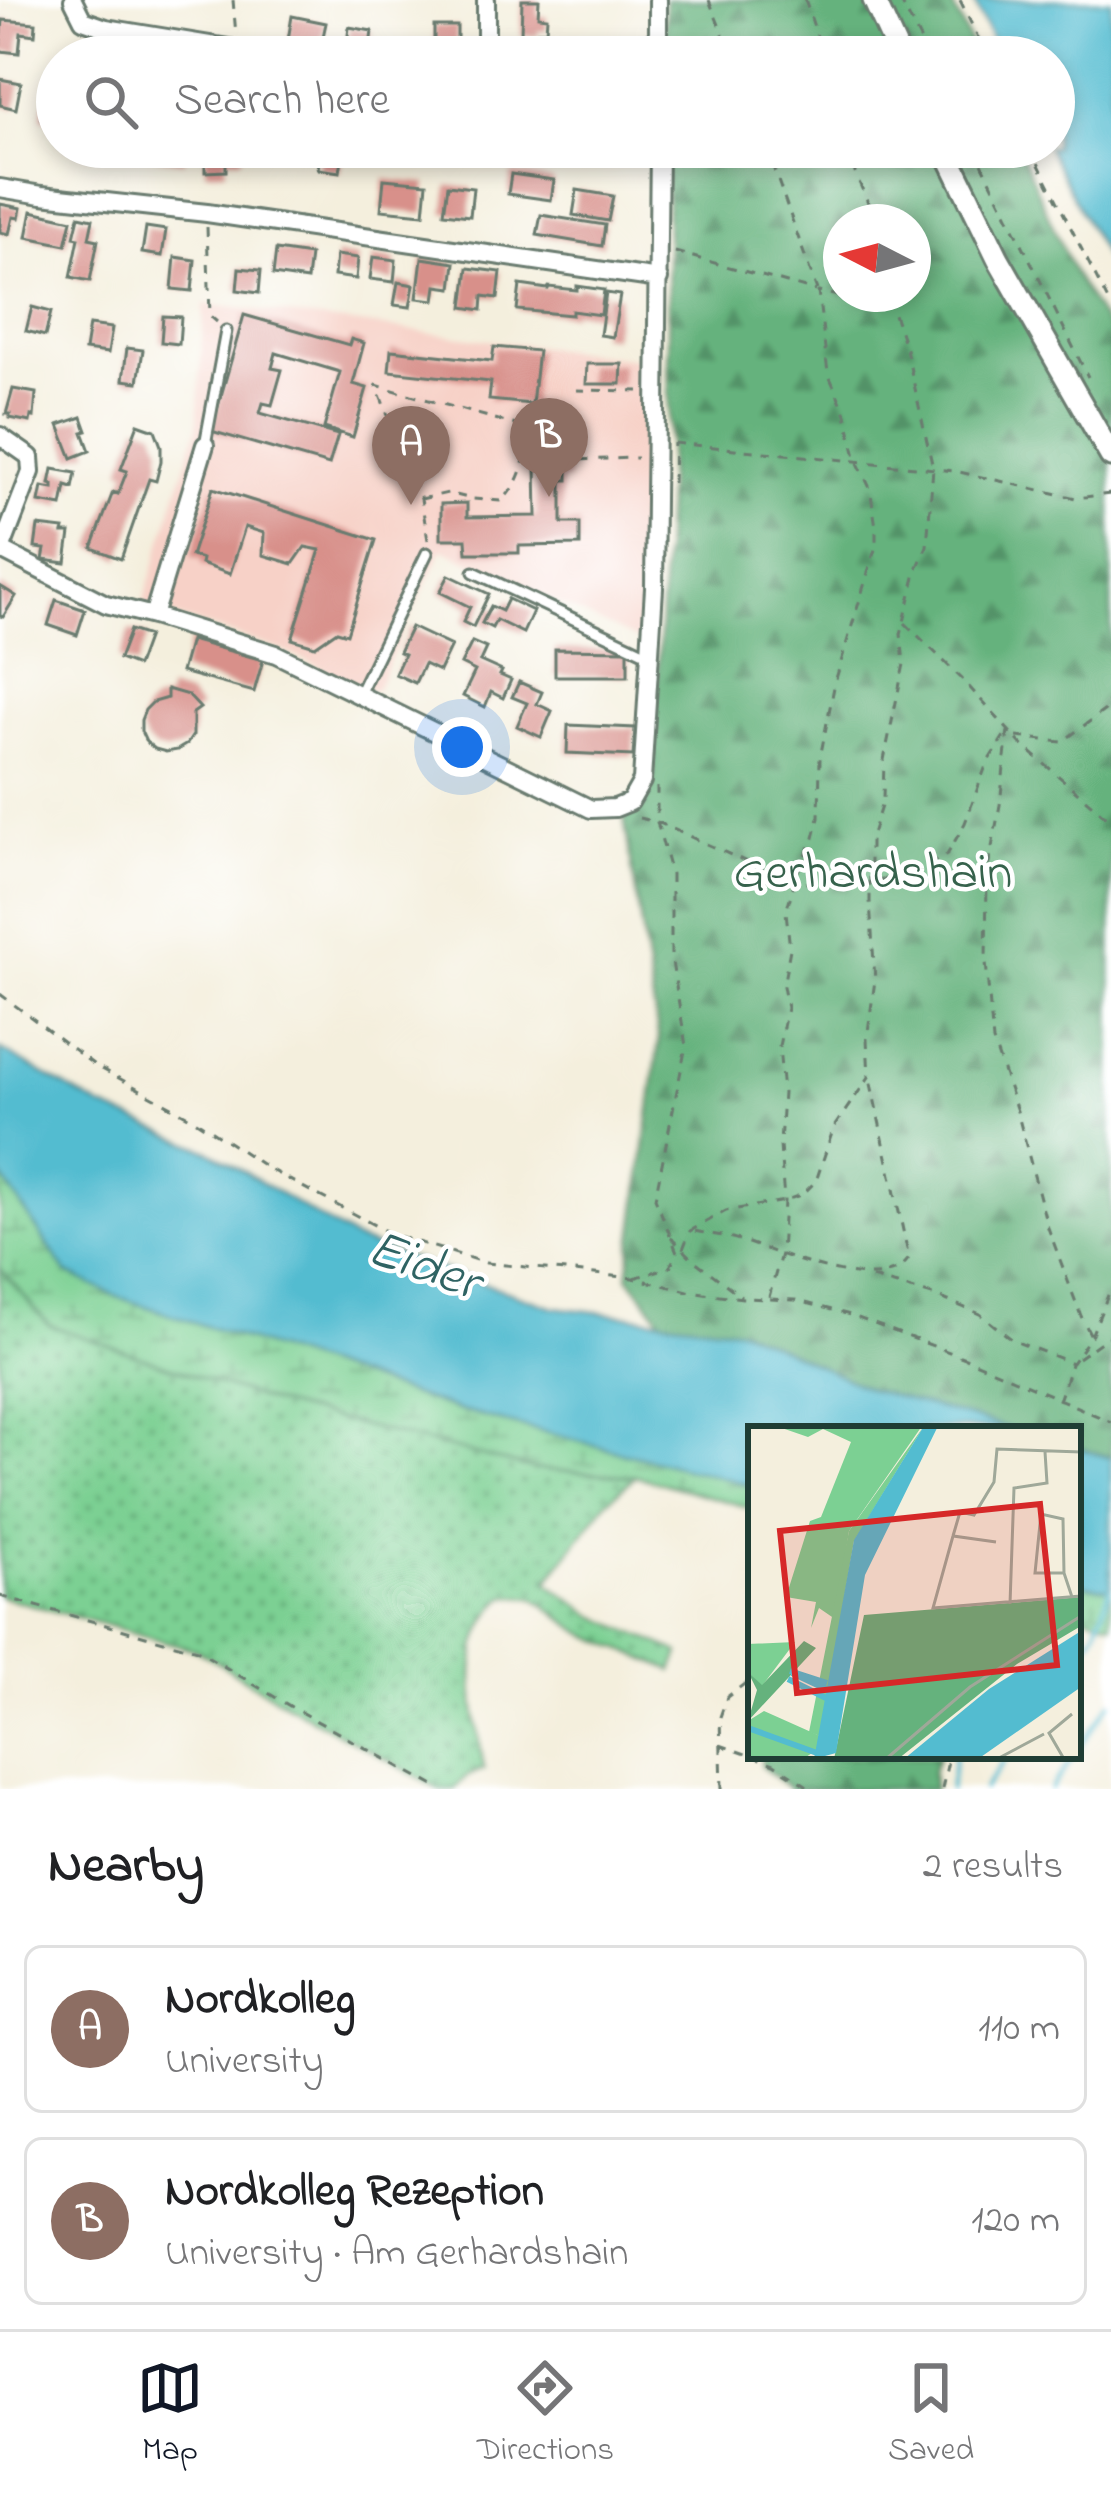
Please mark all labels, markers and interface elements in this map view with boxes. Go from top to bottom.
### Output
search box [36,36,1075,168]
icon: search [78,69,144,135]
text: Search here [174,69,390,135]
north arrow [823,204,931,312]
pin: B [510,398,588,497]
pin: A [372,406,450,505]
your location [432,717,492,777]
park label: Gerhardshain [734,837,1012,912]
water label: Eider [356,1212,496,1326]
inset map [748,1426,1081,1759]
text: Nearby [48,1830,204,1905]
text: 2 results [923,1839,1063,1896]
text: Nordkolleg [165,1968,355,2034]
text: A [78,2001,102,2058]
text: 110 m [978,2001,1060,2058]
text: University [165,2034,323,2091]
text: Nordkolleg Rezeption [165,2160,544,2226]
text: B [77,2193,103,2250]
text: 120 m [971,2193,1060,2250]
text: University · Am Gerhardshain [165,2226,628,2283]
tab: Map [137,2355,203,2475]
tab: Directions [477,2355,614,2475]
tab: Saved [888,2355,974,2475]

